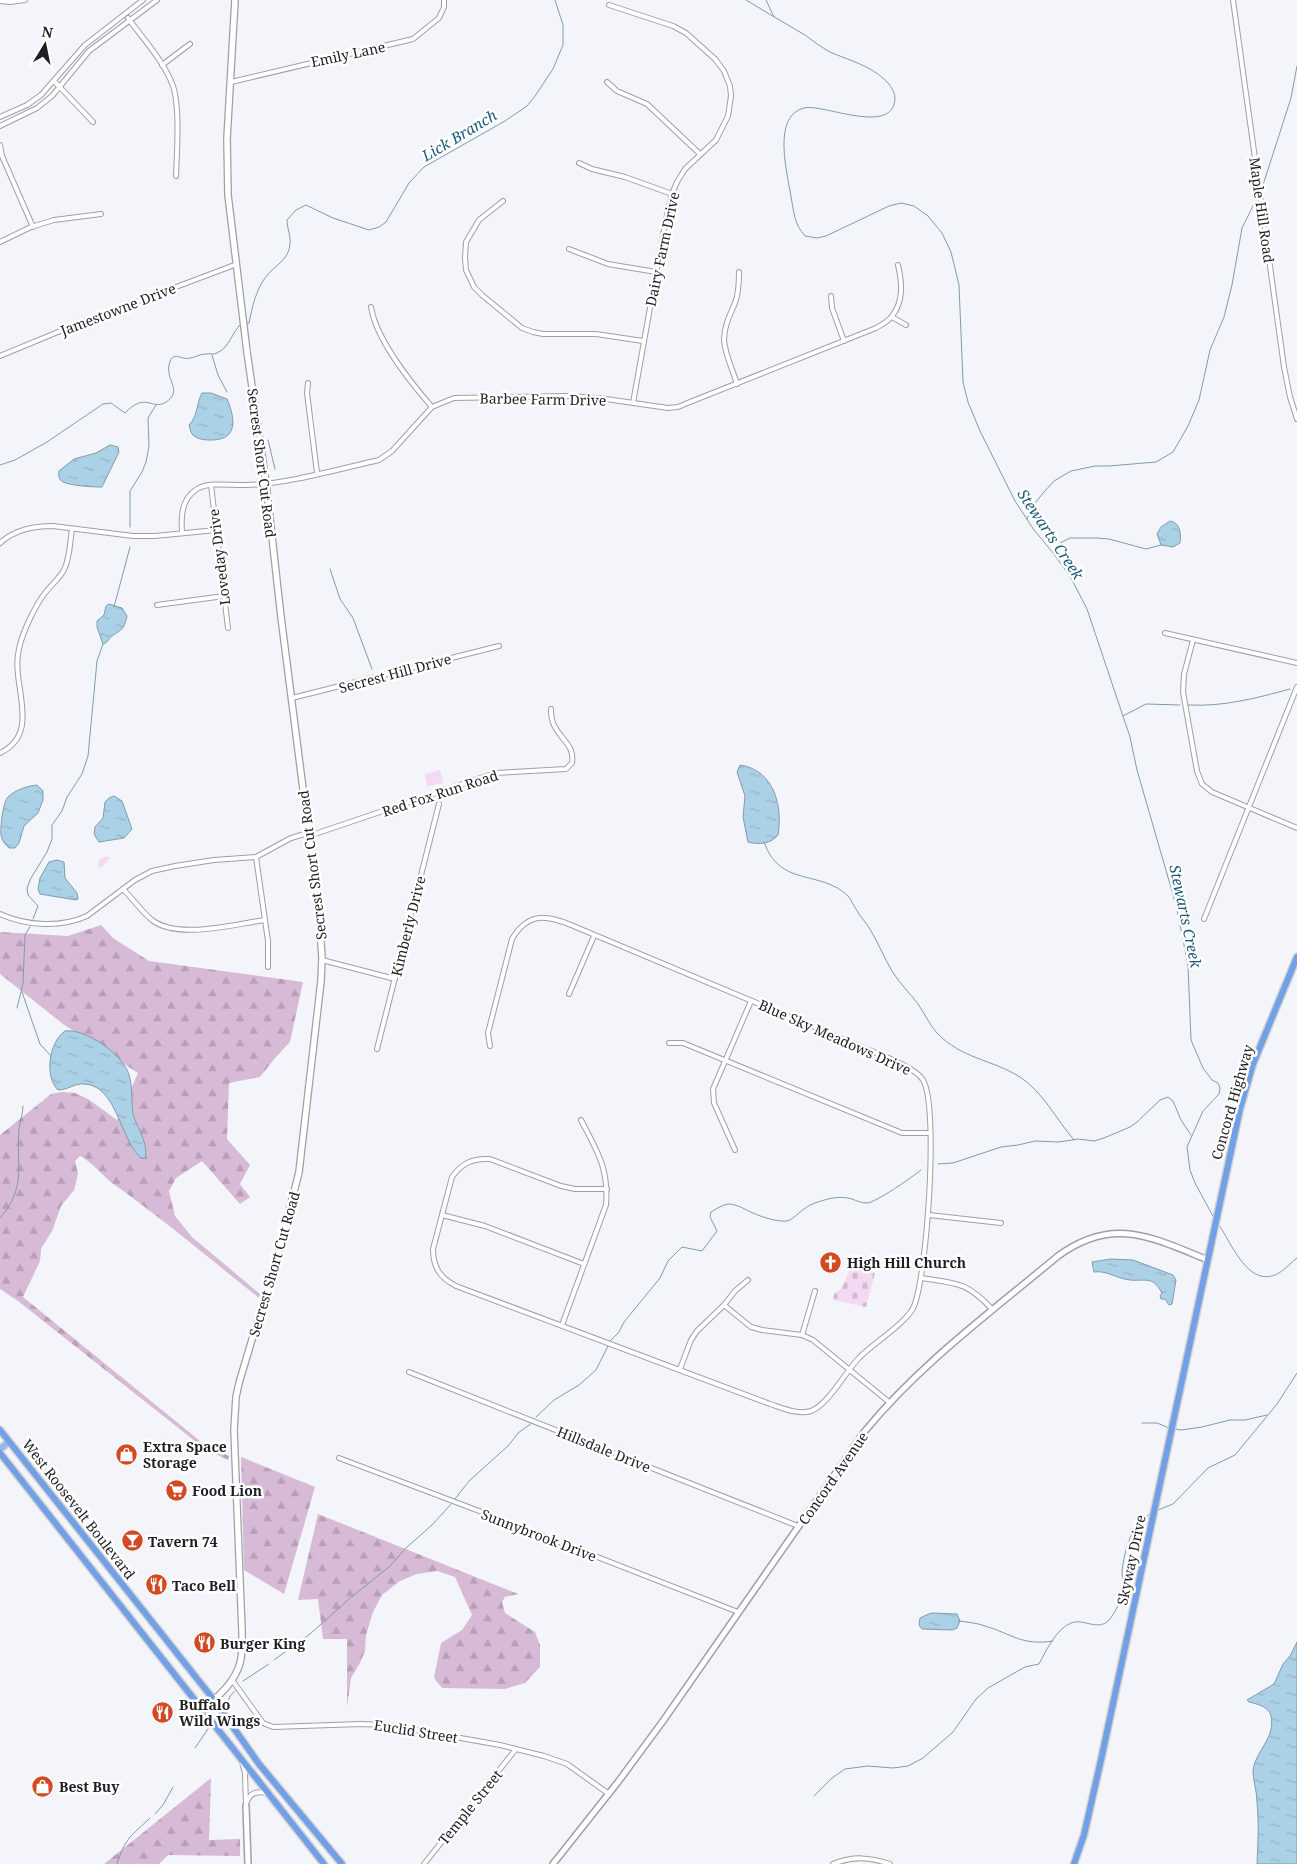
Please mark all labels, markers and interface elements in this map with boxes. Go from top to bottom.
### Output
north arrow [20,20,70,70]
text: N [40,21,54,42]
street label: Emily Lane [309,37,387,71]
water label: Lick Branch [417,105,500,166]
street label: Maple Hill Road [1245,156,1279,265]
street label: Dairy Farm Drive [641,190,683,308]
street label: Jamestowne Drive [57,278,178,340]
street label: Secrest Short Cut Road [243,387,281,539]
street label: Barbee Farm Drive [479,388,607,410]
water label: Stewarts Creek [1013,485,1089,583]
street label: Loveday Drive [204,508,234,606]
street label: Secrest Hill Drive [337,649,453,697]
street label: Red Fox Run Road [380,765,501,821]
street label: Secrest Short Cut Road [293,789,331,941]
water label: Stewarts Creek [1165,863,1207,970]
street label: Kimberly Drive [386,874,430,978]
street label: Blue Sky Meadows Drive [756,995,914,1079]
street label: Concord Highway [1206,1042,1258,1162]
street label: Secrest Short Cut Road [244,1189,304,1339]
church icon: High Hill Church [819,1250,843,1274]
place label: High Hill Church [847,1253,966,1272]
street label: Hillsdale Drive [554,1422,654,1476]
street label: Concord Avenue [794,1428,872,1528]
street label: West Roosevelt Boulevard [18,1435,140,1583]
place label: Extra Space Storage [143,1437,227,1472]
shop icon: Extra Space Storage [115,1442,139,1466]
supermarket icon: Food Lion [164,1478,188,1502]
place label: Food Lion [192,1481,262,1500]
street label: Sunnybrook Drive [479,1504,599,1566]
street label: Skyway Drive [1112,1513,1150,1607]
bar icon: Tavern 74 [120,1529,144,1553]
place label: Tavern 74 [148,1532,218,1551]
restaurant icon: Taco Bell [144,1573,168,1597]
place label: Taco Bell [172,1576,236,1595]
restaurant icon: Burger King [192,1631,216,1655]
place label: Burger King [220,1634,305,1653]
place label: Buffalo Wild Wings [179,1695,261,1730]
restaurant icon: Buffalo Wild Wings [151,1700,175,1724]
street label: Euclid Street [373,1715,459,1747]
street label: Temple Street [434,1765,506,1849]
shop icon: Best Buy [31,1774,55,1798]
place label: Best Buy [59,1777,120,1796]

